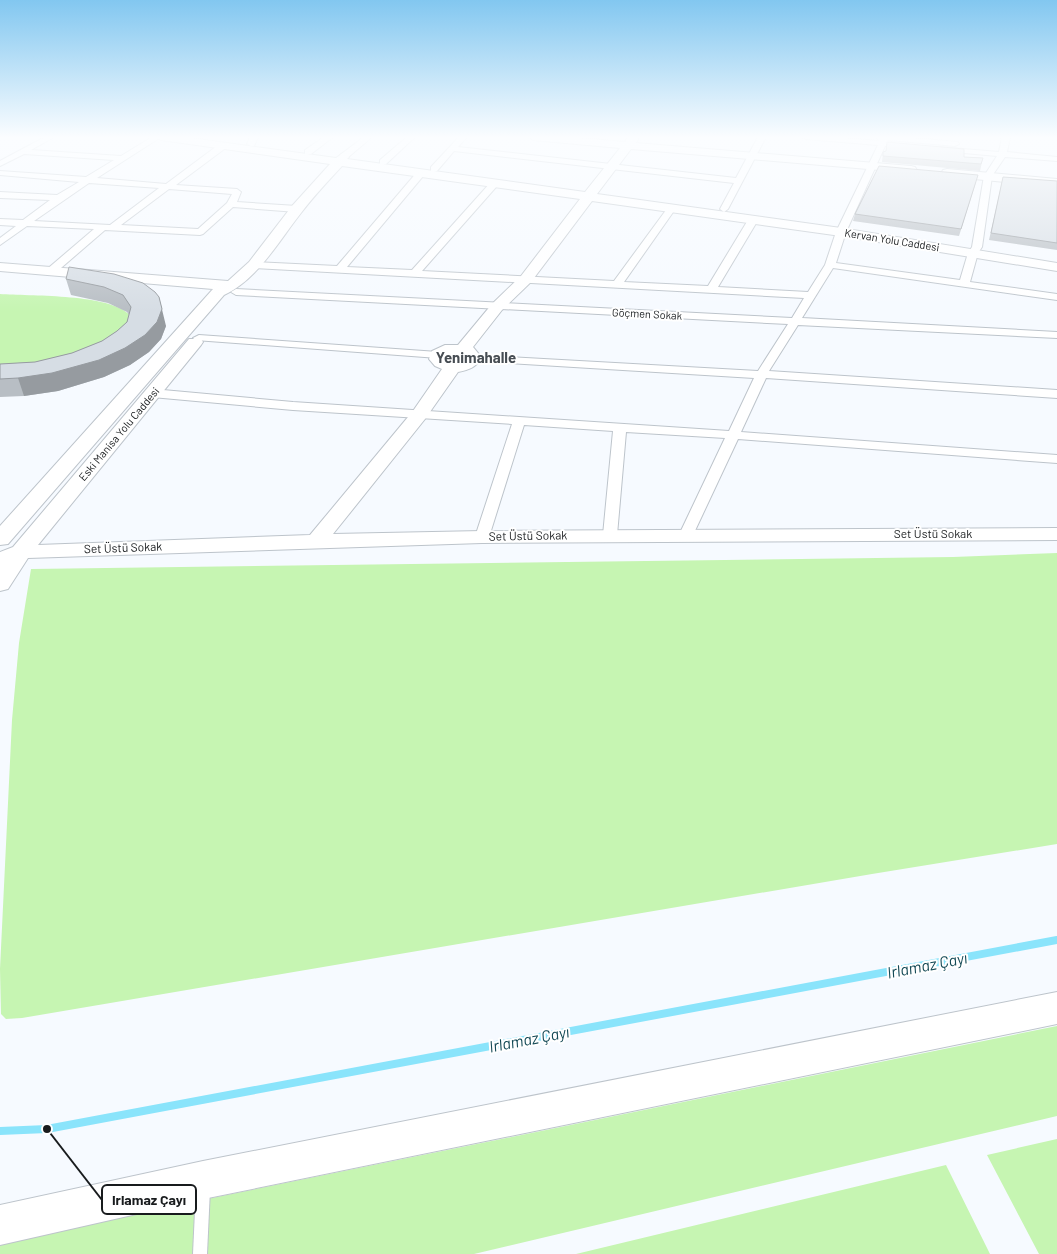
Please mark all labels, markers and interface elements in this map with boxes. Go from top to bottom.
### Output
street label: Kervan Yolu Caddesi [844,226,941,253]
street label: Göçmen Sokak [612,305,683,322]
district label: Yenimahalle [436,348,516,366]
street label: Eski Manisa Yolu Caddesi [76,384,162,483]
street label: Set Üstü Sokak [894,526,972,540]
street label: Set Üstü Sokak [489,527,567,543]
street label: Set Üstü Sokak [84,539,162,555]
water label: Irlamaz Çayı [885,947,969,982]
water label: Irlamaz Çayı [487,1021,571,1056]
callout: Irlamaz Çayı [102,1185,196,1214]
text: Irlamaz Çayı [112,1191,186,1208]

